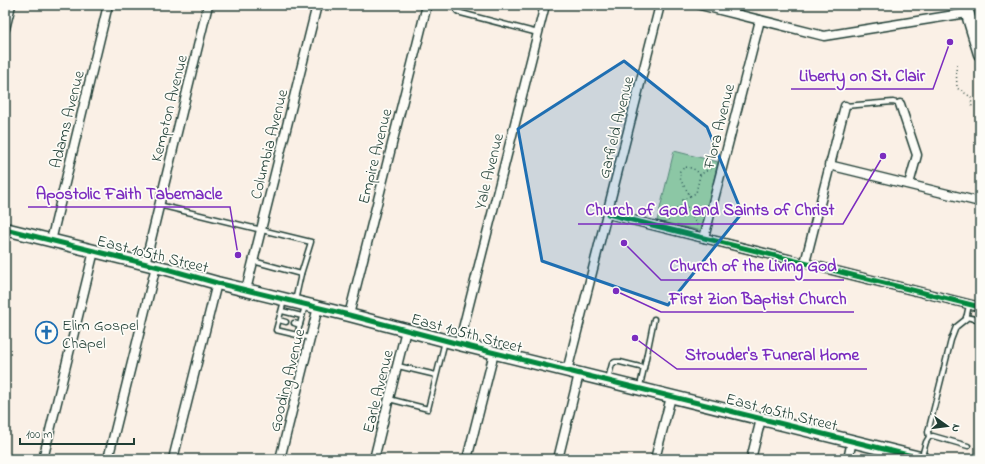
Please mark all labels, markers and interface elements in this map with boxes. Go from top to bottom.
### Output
street label: Kempton Avenue [145,52,195,165]
callout: Liberty on St. Clair [791,60,933,89]
text: Liberty on St. Clair [799,64,926,91]
street label: Adams Avenue [44,67,92,171]
street label: Garfield Avenue [593,73,641,181]
street label: Flora Avenue [698,81,742,172]
street label: Columbia Avenue [245,86,295,202]
street label: Empire Avenue [352,105,400,207]
street label: Yale Avenue [469,130,511,212]
callout: Apostolic Faith Tabernacle [28,178,230,207]
text: Apostolic Faith Tabernacle [36,182,224,207]
callout: Church of God and Saints of Christ [578,195,843,224]
text: Church of God and Saints of Christ [585,198,835,223]
street label: East 105th Street [94,229,211,281]
callout: Church of the Living God [661,251,844,280]
text: Church of the Living God [669,254,837,281]
callout: First Zion Baptist Church [661,283,854,312]
text: First Zion Baptist Church [668,287,847,312]
street label: East 105th Street [408,308,525,360]
place label: Elim Gospel Chapel [62,314,139,356]
church icon: Elim Gospel Chapel [33,320,59,346]
street label: Gooding Avenue [264,326,313,435]
callout: Strouder's Funeral Home [677,340,867,369]
text: Strouder's Funeral Home [685,343,860,368]
street label: Earle Avenue [357,347,401,436]
street label: East 105th Street [723,387,840,439]
north arrow [927,406,967,446]
scale bar [20,420,134,446]
text: N [947,423,964,434]
text: 100 m [26,426,53,444]

